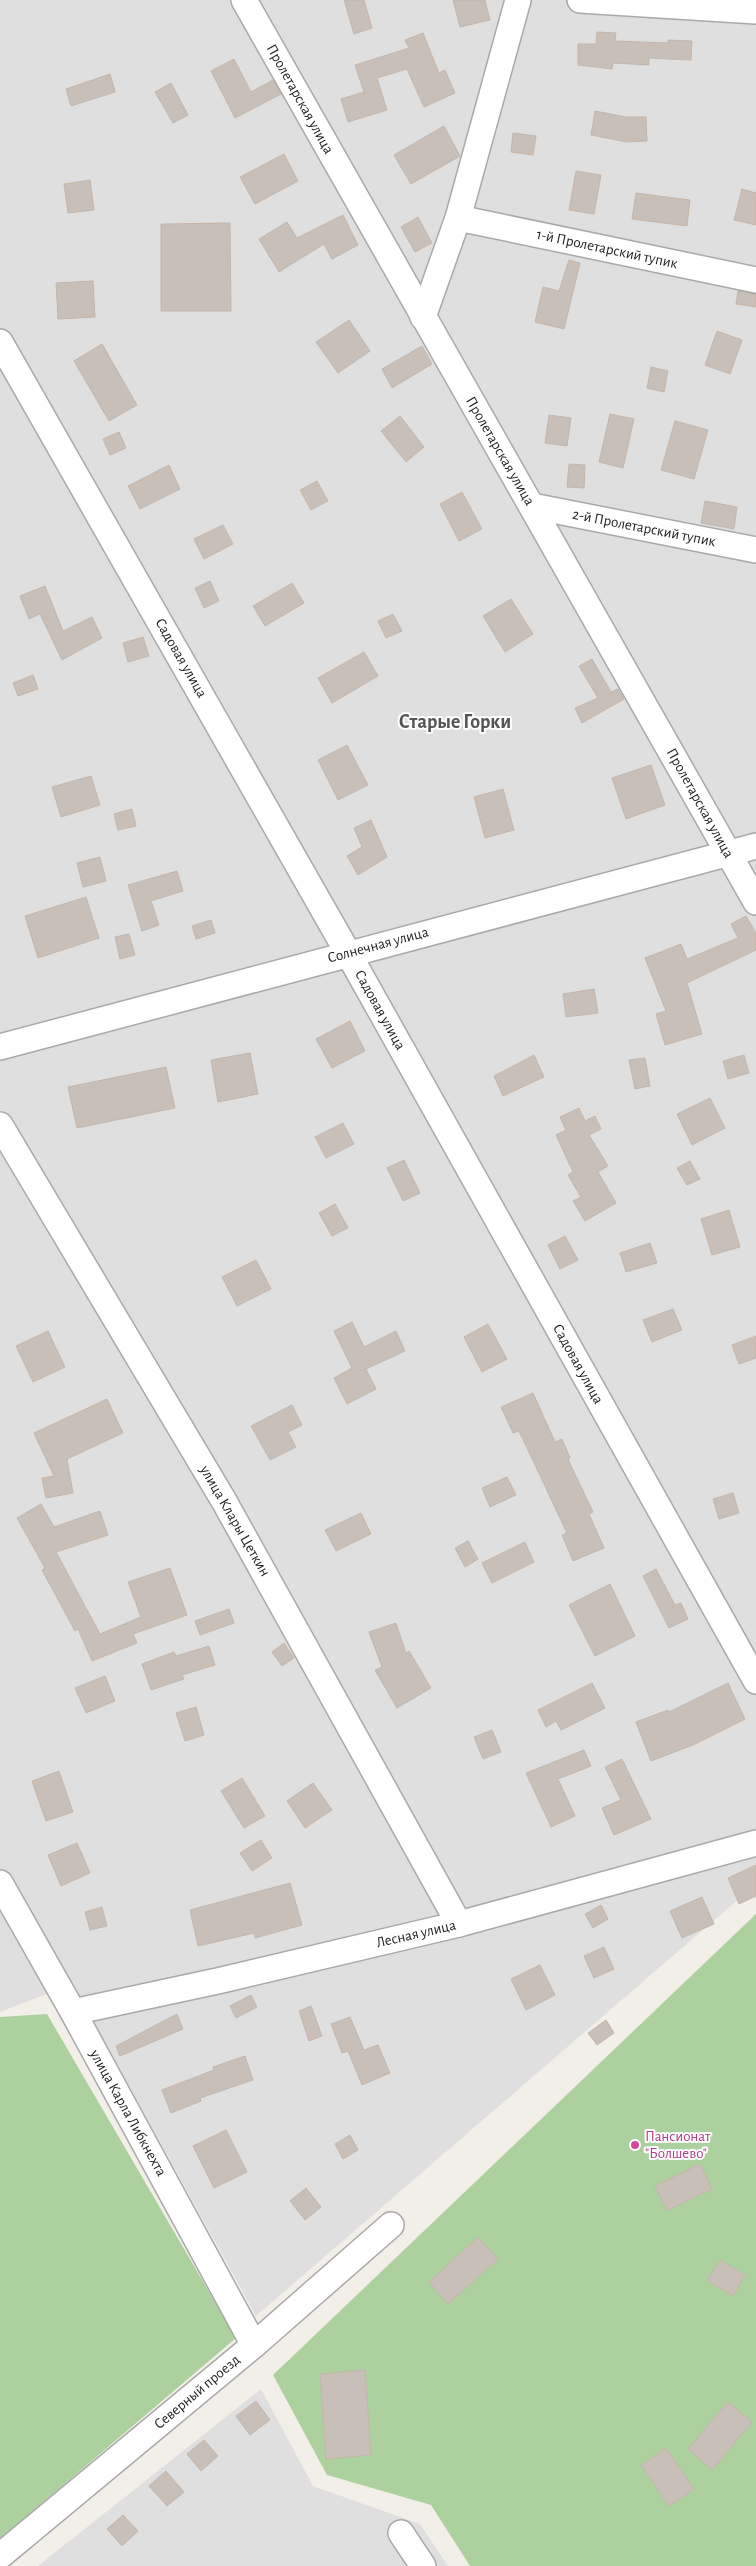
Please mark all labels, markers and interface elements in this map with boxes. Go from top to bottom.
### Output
street label: Пролетарская улица [264,42,336,156]
street label: 1-й Пролетарский тупик [535,227,679,271]
street label: Пролетарская улица [463,394,537,508]
street label: 2-й Пролетарский тупик [571,507,717,549]
street label: Садовая улица [152,616,210,700]
district label: Старые Горки [399,712,511,732]
street label: Пролетарская улица [664,746,736,860]
street label: Солнечная улица [326,924,430,966]
street label: Садовая улица [352,968,408,1053]
street label: Садовая улица [550,1322,606,1407]
street label: улица Клары Цеткин [197,1462,273,1579]
street label: Лесная улица [375,1918,457,1950]
street label: улица Карла Либкнехта [87,2046,169,2179]
place label: Пансионат "Болшево" [645,2129,711,2161]
marker: Пансионат "Болшево" [629,2139,641,2151]
street label: Северный проезд [151,2352,243,2432]

